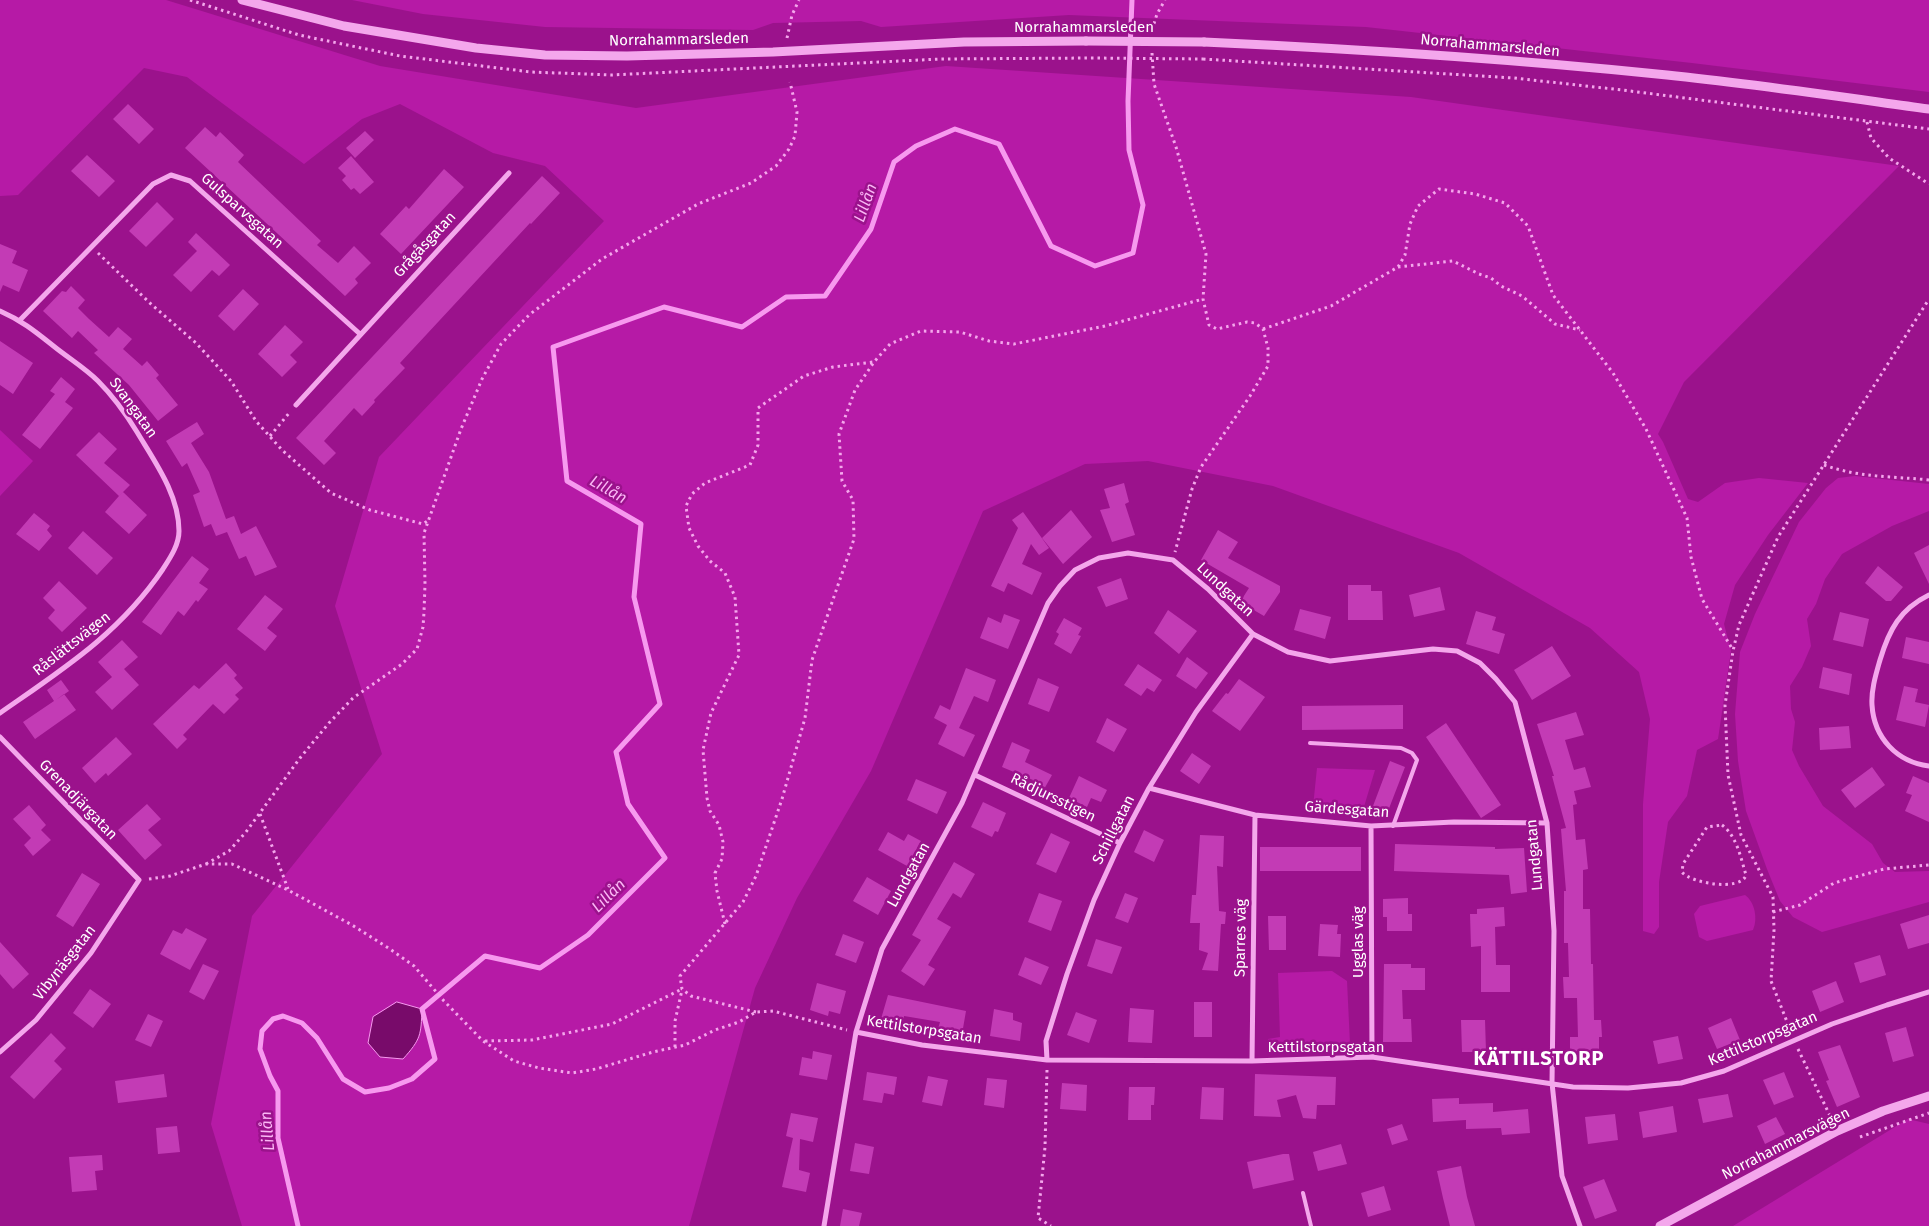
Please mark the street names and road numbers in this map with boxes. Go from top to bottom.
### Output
street label: Norrahammarsleden [1014,19,1154,37]
street label: Norrahammarsleden [609,30,749,50]
street label: Norrahammarsleden [1419,31,1561,61]
street label: Gulsparvsgatan [197,169,287,253]
street label: Grågåsgatan [390,208,460,282]
street label: Svangatan [105,374,161,442]
street label: Lundgatan [1193,559,1257,621]
street label: Råslättsvägen [30,608,114,680]
street label: Grenadjärgatan [35,756,121,844]
street label: Rådjursstigen [1007,770,1099,826]
street label: Schillgatan [1089,792,1139,868]
street label: Gärdesgatan [1304,798,1390,822]
street label: Lundgatan [1523,819,1547,891]
street label: Lundgatan [884,839,934,911]
street label: Sparres väg [1231,899,1251,977]
street label: Ugglas väg [1350,906,1368,978]
street label: Vibynäsgatan [30,922,100,1004]
street label: Kettilstorpsgatan [1706,1008,1820,1070]
street label: Kettilstorpsgatan [865,1012,983,1048]
street label: Kettilstorpsgatan [1268,1039,1384,1057]
street label: Norrahammarsvägen [1719,1104,1853,1184]

